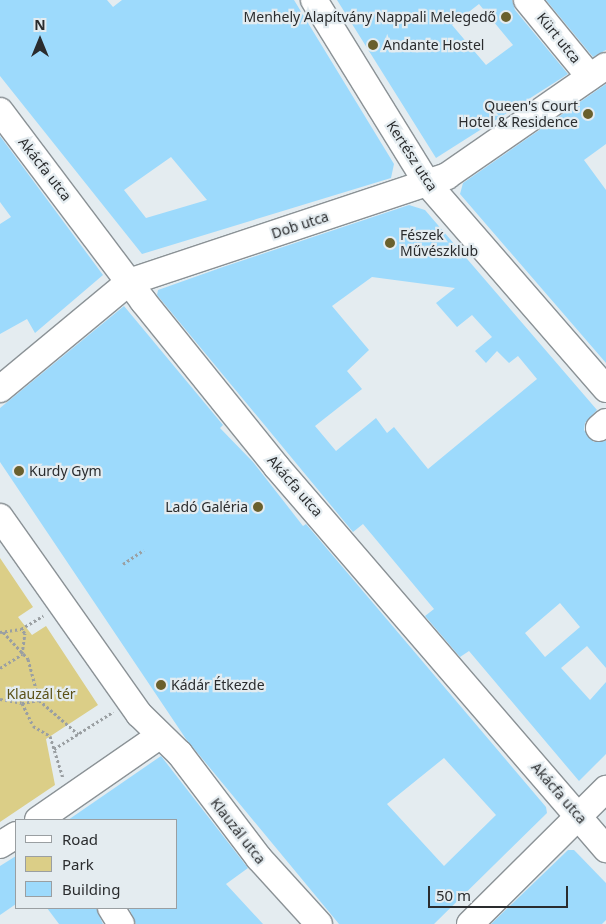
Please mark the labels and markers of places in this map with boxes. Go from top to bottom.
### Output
place label: Menhely Alapítvány Nappali Melegedő [244,9,496,25]
marker: Menhely Alapítvány Nappali Melegedő [500,11,512,23]
place label: Andante Hostel [383,37,484,53]
marker: Andante Hostel [367,39,379,51]
place label: Queen's Court Hotel & Residence [458,98,578,130]
marker: Queen's Court Hotel & Residence [582,108,594,120]
place label: Fészek Művészklub [400,227,478,260]
marker: Fészek Művészklub [384,237,396,249]
place label: Kurdy Gym [29,463,102,479]
marker: Kurdy Gym [13,465,25,477]
place label: Ladó Galéria [165,499,248,515]
marker: Ladó Galéria [252,501,264,513]
place label: Kádár Étkezde [171,677,265,693]
marker: Kádár Étkezde [155,679,167,691]

